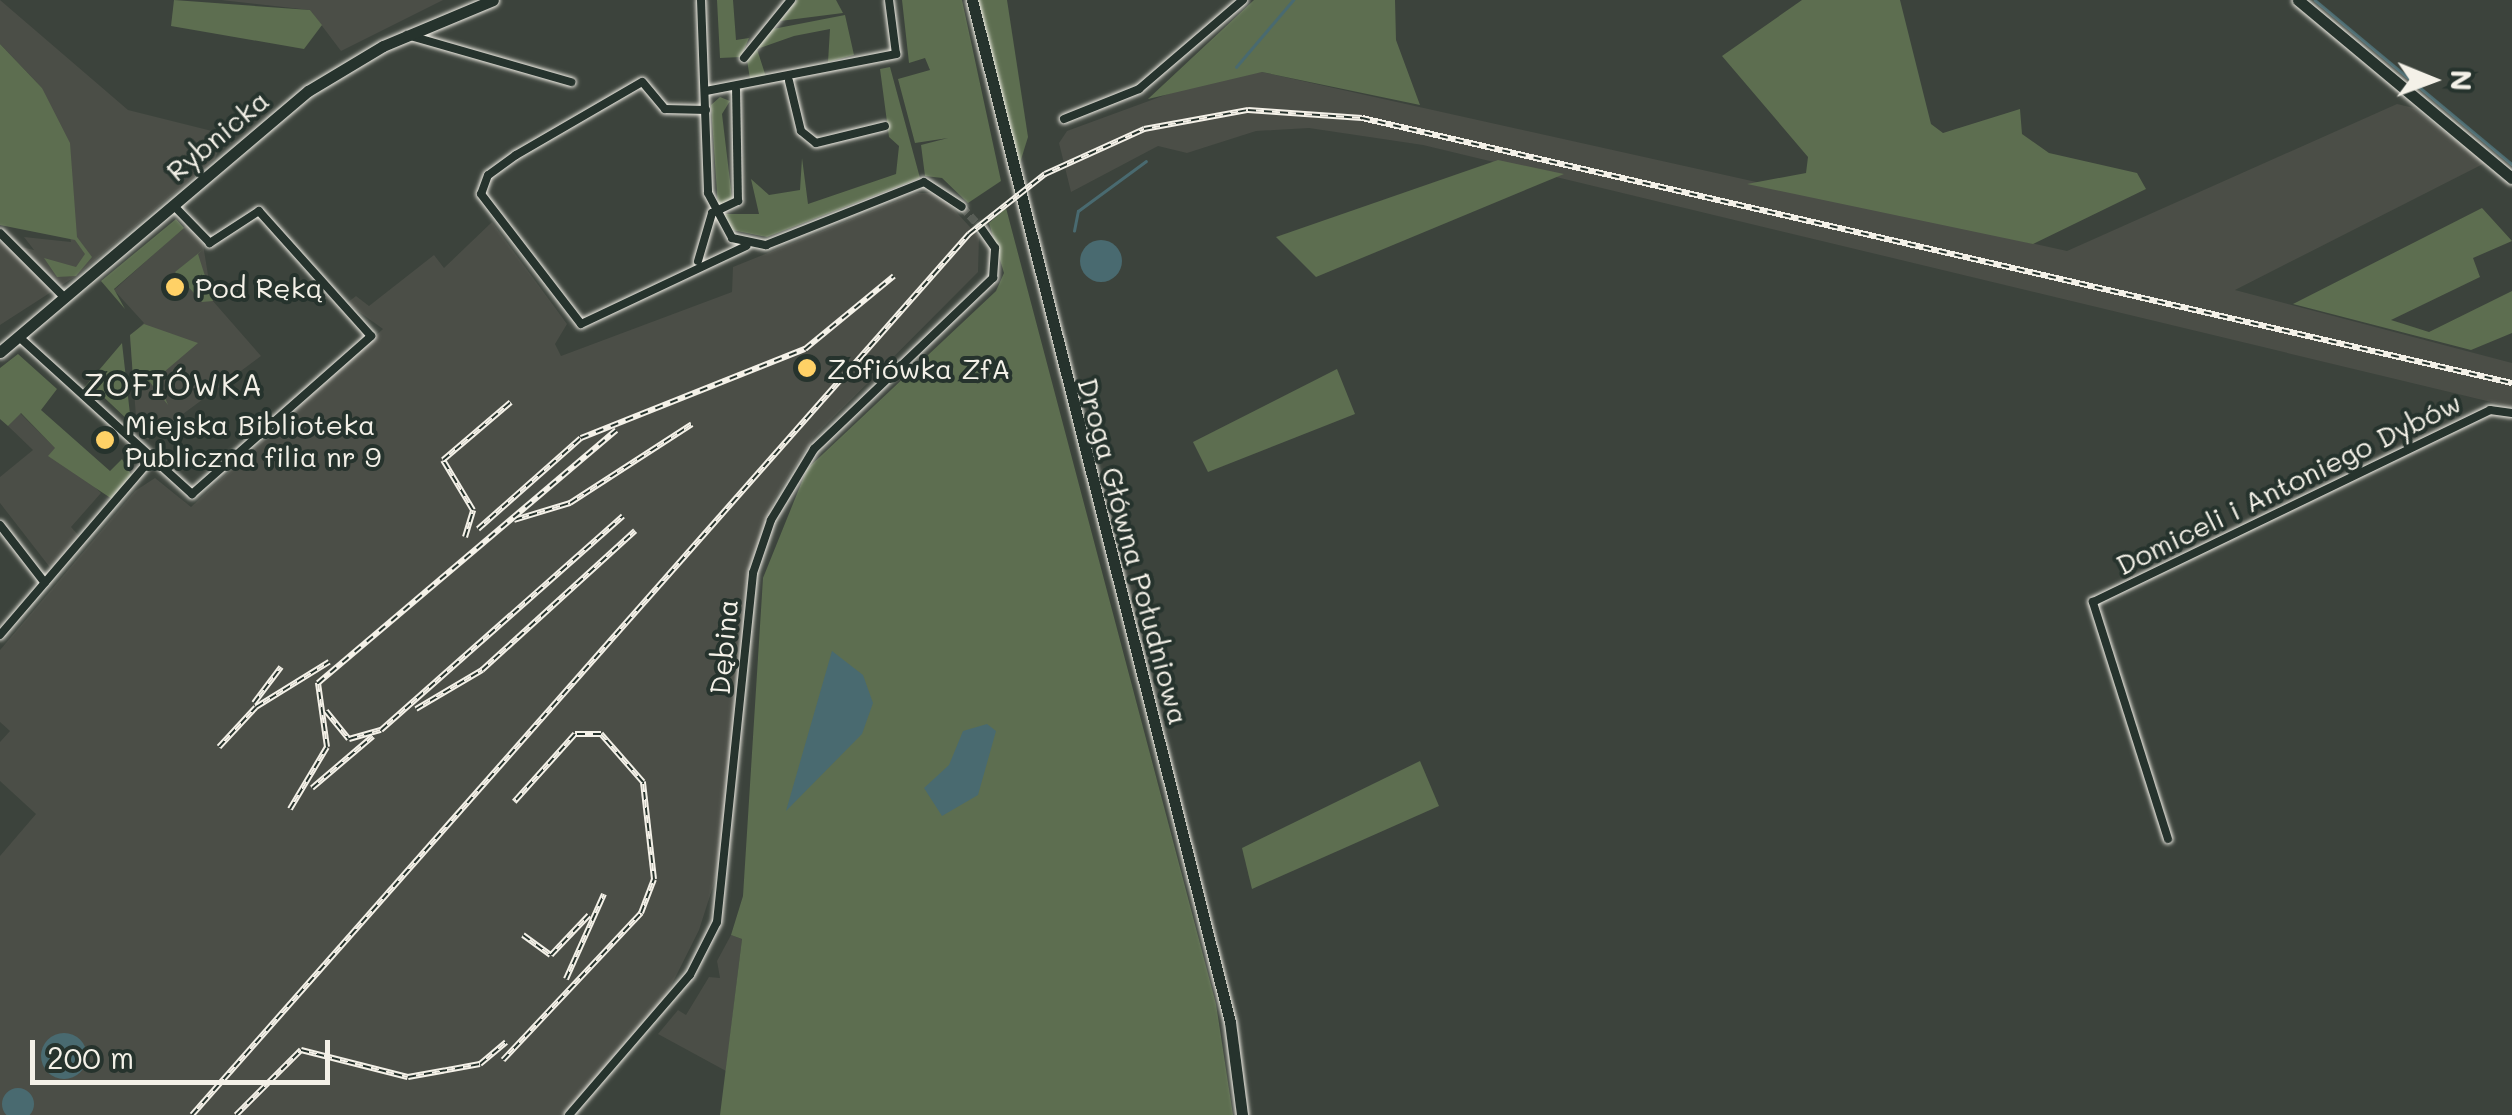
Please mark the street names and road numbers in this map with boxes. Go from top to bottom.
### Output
street label: Rybnicka [159,83,275,187]
street label: Droga Główna Południowa [1071,374,1197,728]
street label: Domiceli i Antoniego Dybów [2110,385,2466,581]
street label: Dębina [702,598,744,696]

